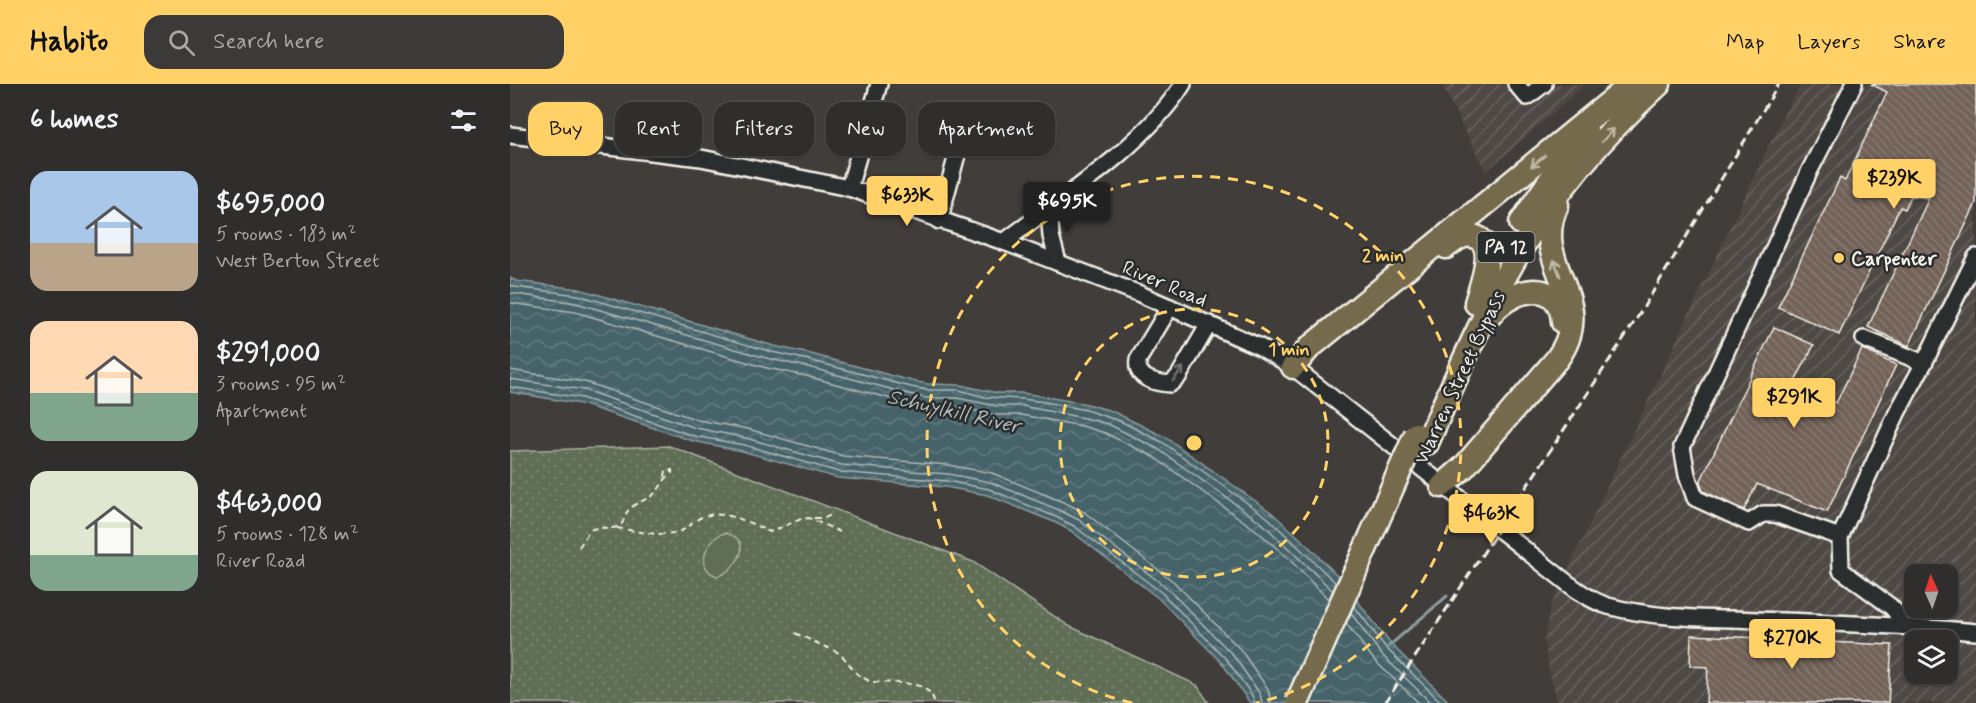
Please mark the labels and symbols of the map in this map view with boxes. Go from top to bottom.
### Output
one-way arrow [1601,128,1615,143]
one-way arrow [1530,154,1546,167]
pin: $239K [1852,159,1936,210]
pin: $633K [865,176,949,227]
pin: $695K [1025,182,1109,233]
road number: PA 12 [1478,232,1534,262]
text: 2 min [1362,244,1404,268]
place label: Carpenter [1851,246,1937,273]
marker: Carpenter [1832,251,1846,265]
street label: River Road [1118,254,1211,314]
one-way arrow [1551,260,1562,278]
street label: Warren Street Bypass [1408,286,1513,469]
text: 1 min [1268,338,1310,362]
one-way arrow [1172,367,1184,383]
pin: $291K [1752,378,1836,429]
water label: Schuylkill River [885,383,1026,442]
centre of rings [1184,433,1204,453]
pin: $463K [1449,494,1533,545]
north arrow [1904,564,1958,618]
pin: $270K [1750,619,1834,670]

